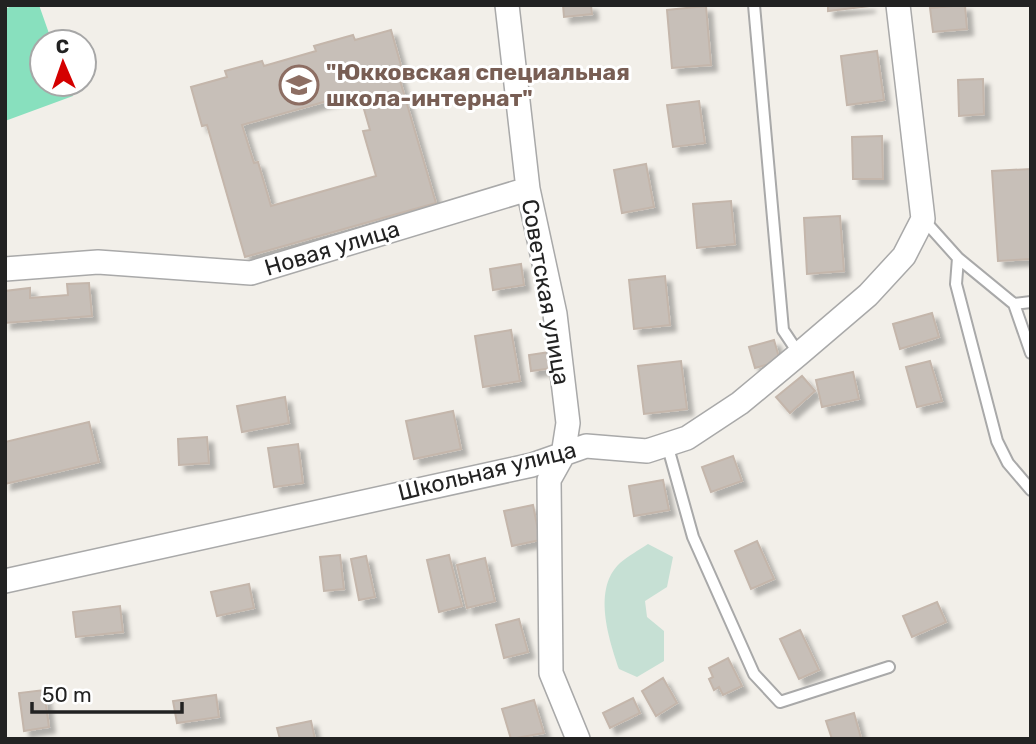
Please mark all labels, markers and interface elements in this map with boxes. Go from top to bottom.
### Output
north arrow [28,28,98,98]
text: С [55,35,69,58]
place label: "Юкковская специальная школа-интернат" [326,58,630,112]
school or university icon: "Юкковская специальная школа-интернат" [278,64,320,106]
street label: Советская улица [516,197,576,387]
street label: Новая улица [261,214,403,282]
street label: Школьная улица [395,435,579,507]
scale bar [32,670,182,714]
text: 50 m [42,682,92,707]

